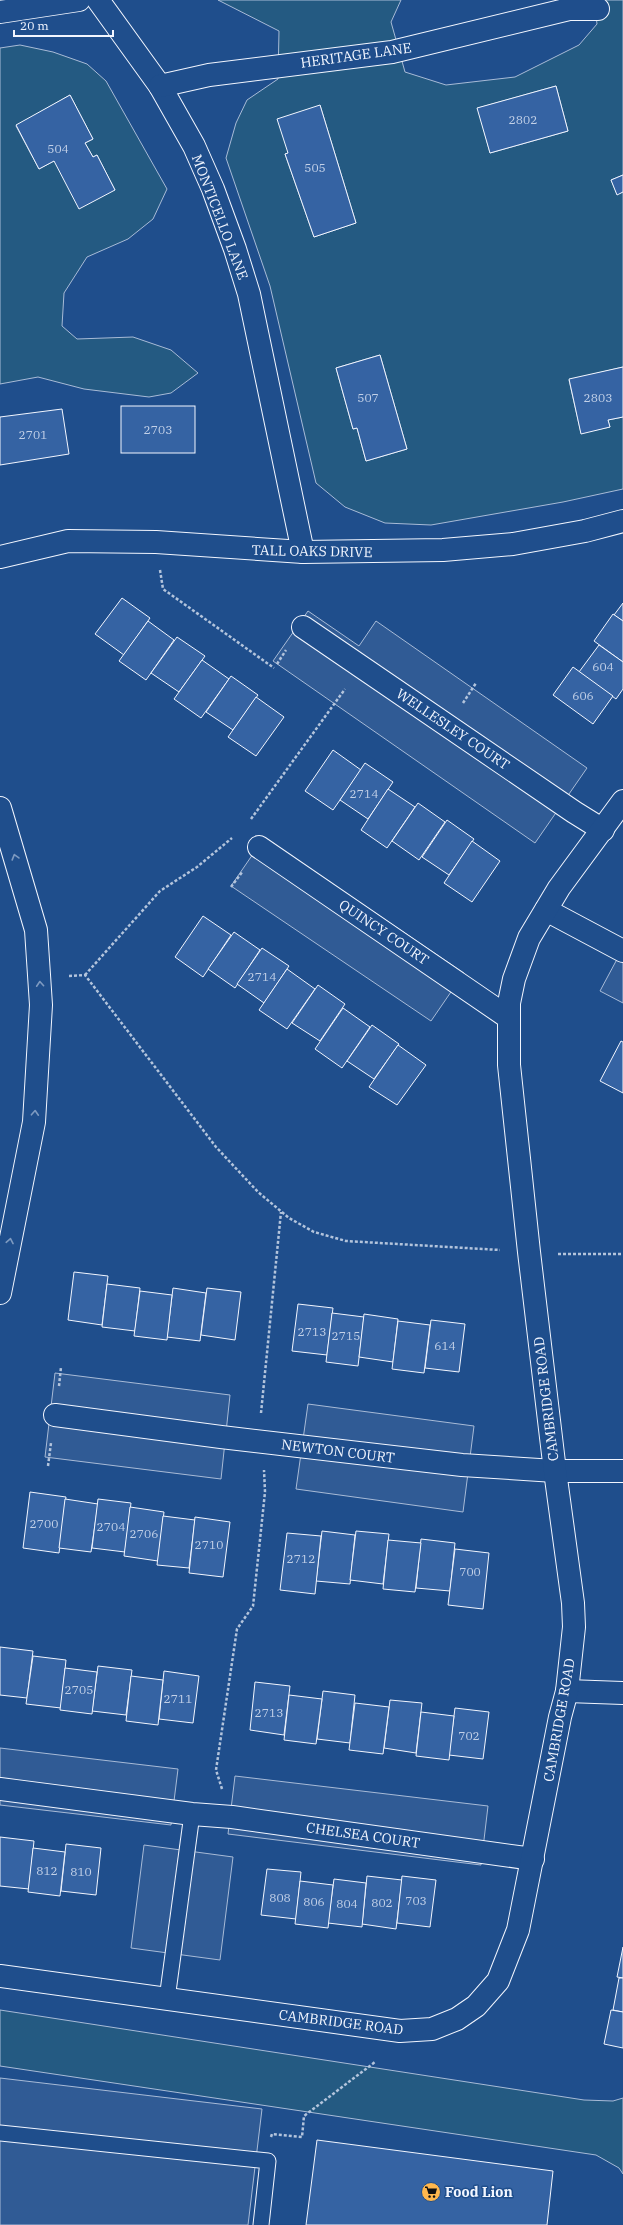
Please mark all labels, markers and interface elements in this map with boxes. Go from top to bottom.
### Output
scale bar [14,12,113,38]
text: 20 m [20,18,49,33]
street label: HERITAGE LANE [299,38,413,72]
house number: 2802 [509,112,537,127]
house number: 504 [47,141,69,156]
street label: MONTICELLO LANE [188,152,252,282]
house number: 505 [304,160,326,175]
house number: 507 [357,390,379,405]
house number: 2803 [584,390,612,405]
house number: 2703 [144,422,172,437]
house number: 2701 [19,427,47,442]
street label: TALL OAKS DRIVE [251,541,373,561]
house number: 604 [592,659,614,674]
street label: WELLESLEY COURT [393,684,513,774]
house number: 606 [572,688,594,703]
house number: 2714 [350,786,378,801]
one-way arrow [11,853,20,860]
street label: QUINCY COURT [336,895,432,969]
house number: 2714 [248,969,276,984]
one-way arrow [35,981,44,987]
one-way arrow [30,1110,39,1116]
one-way arrow [6,1238,14,1244]
house number: 2713 [298,1324,326,1339]
house number: 2715 [332,1328,360,1343]
street label: CAMBRIDGE ROAD [529,1336,563,1462]
house number: 614 [434,1338,456,1353]
street label: NEWTON COURT [280,1435,396,1467]
house number: 2700 [30,1516,58,1531]
house number: 2704 [97,1519,125,1534]
house number: 2706 [130,1526,158,1541]
house number: 2710 [195,1537,223,1552]
house number: 2712 [287,1551,315,1566]
house number: 700 [459,1564,481,1579]
street label: CAMBRIDGE ROAD [539,1657,579,1783]
house number: 2705 [65,1682,93,1697]
house number: 2711 [164,1691,192,1706]
house number: 2713 [255,1705,283,1720]
house number: 702 [458,1728,480,1743]
street label: CHELSEA COURT [305,1818,421,1852]
house number: 812 [36,1863,58,1878]
house number: 810 [70,1864,92,1879]
house number: 808 [269,1890,291,1905]
house number: 703 [405,1893,427,1908]
house number: 806 [303,1894,325,1909]
house number: 802 [371,1895,393,1910]
house number: 804 [336,1896,358,1911]
street label: CAMBRIDGE ROAD [278,2005,404,2039]
supermarket icon: Food Lion [420,2181,442,2203]
place label: Food Lion [445,2183,513,2201]

